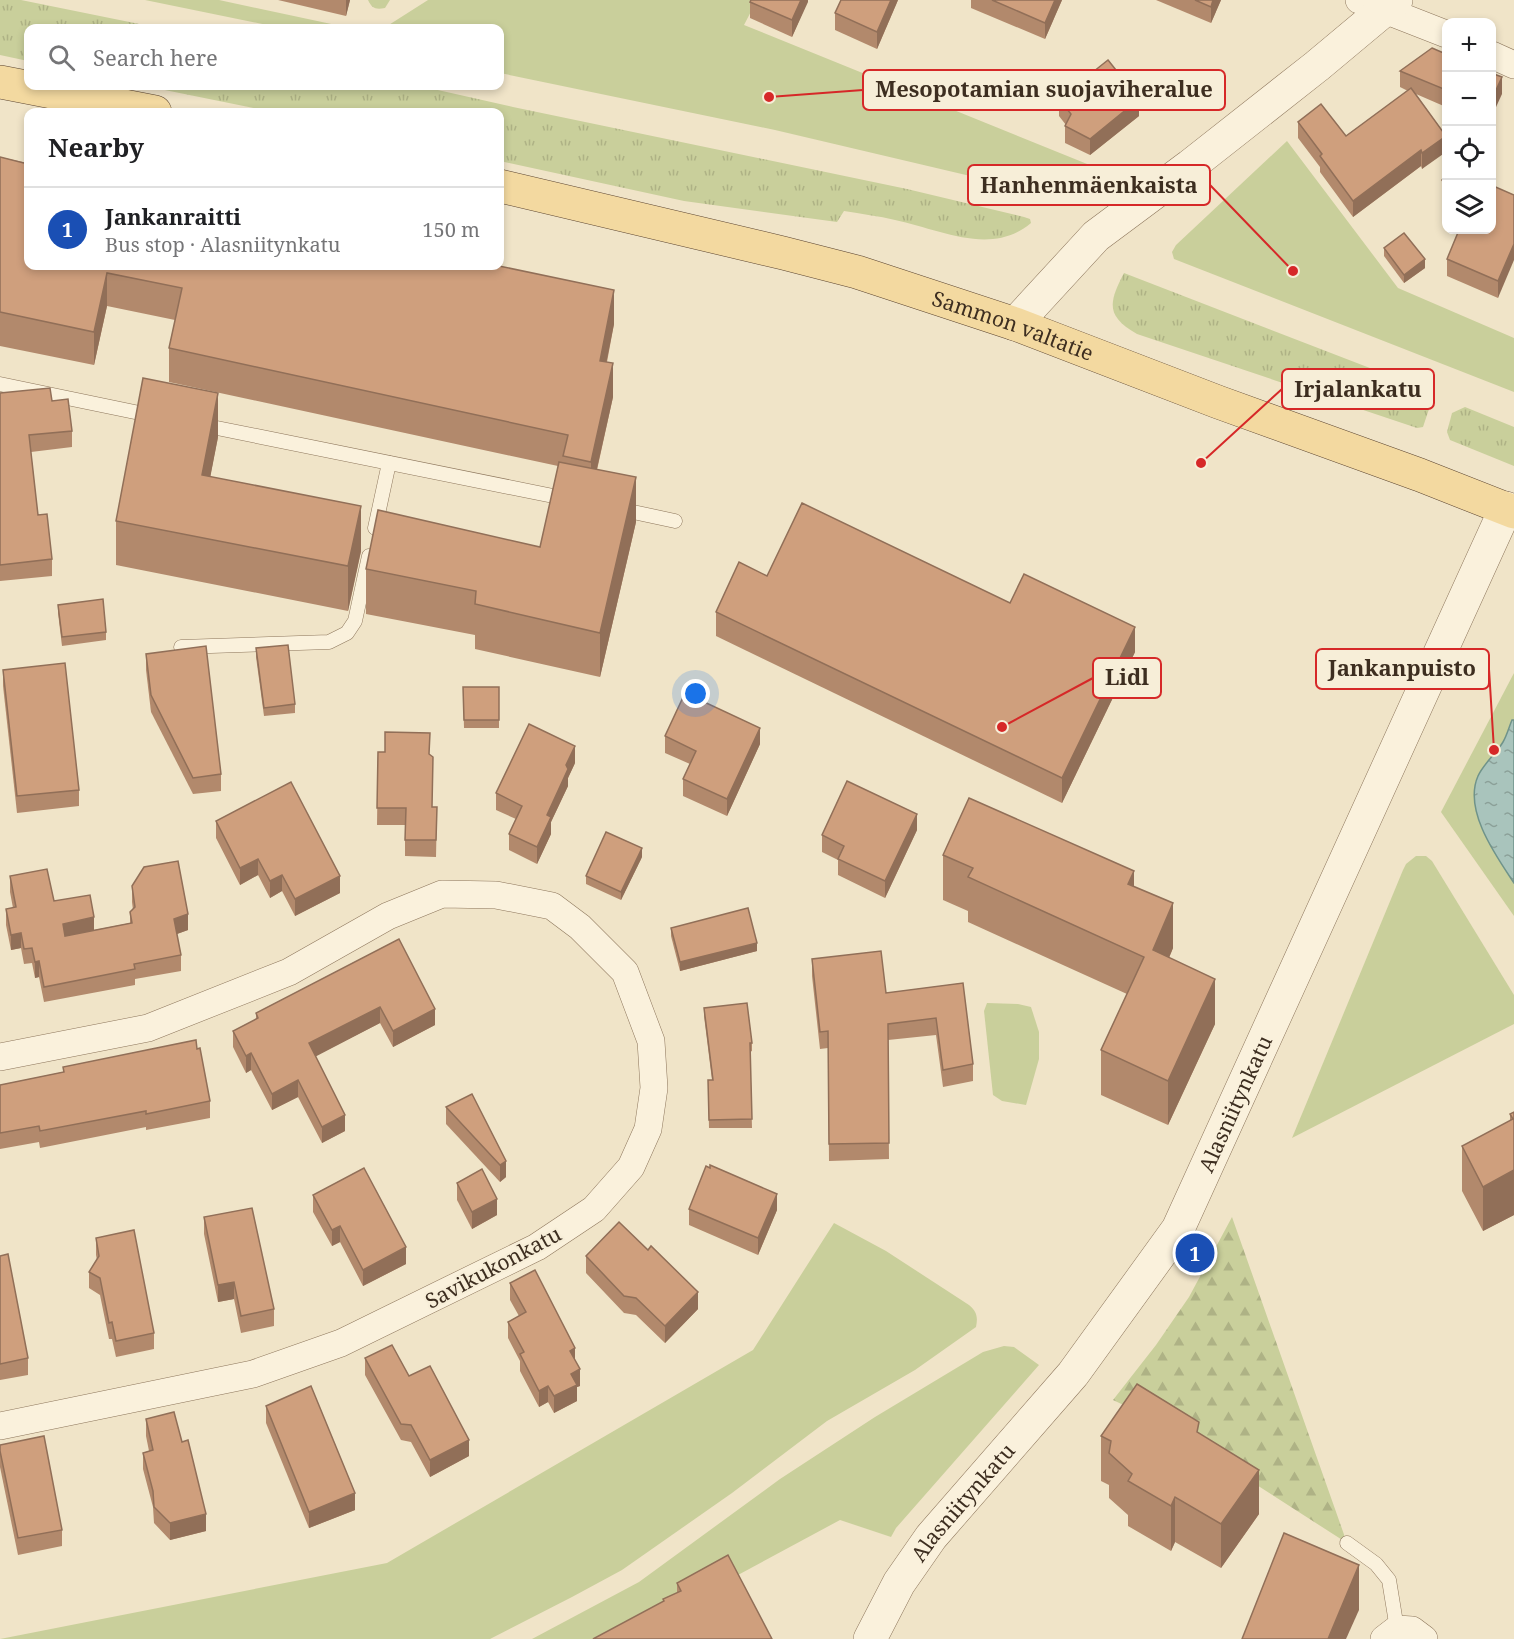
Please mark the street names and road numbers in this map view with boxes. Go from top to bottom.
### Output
street label: Sammon valtatie [929,284,1098,367]
street label: Alasniitynkatu [1192,1031,1278,1177]
street label: Savikukonkatu [420,1219,566,1315]
street label: Alasniitynkatu [904,1437,1021,1567]

